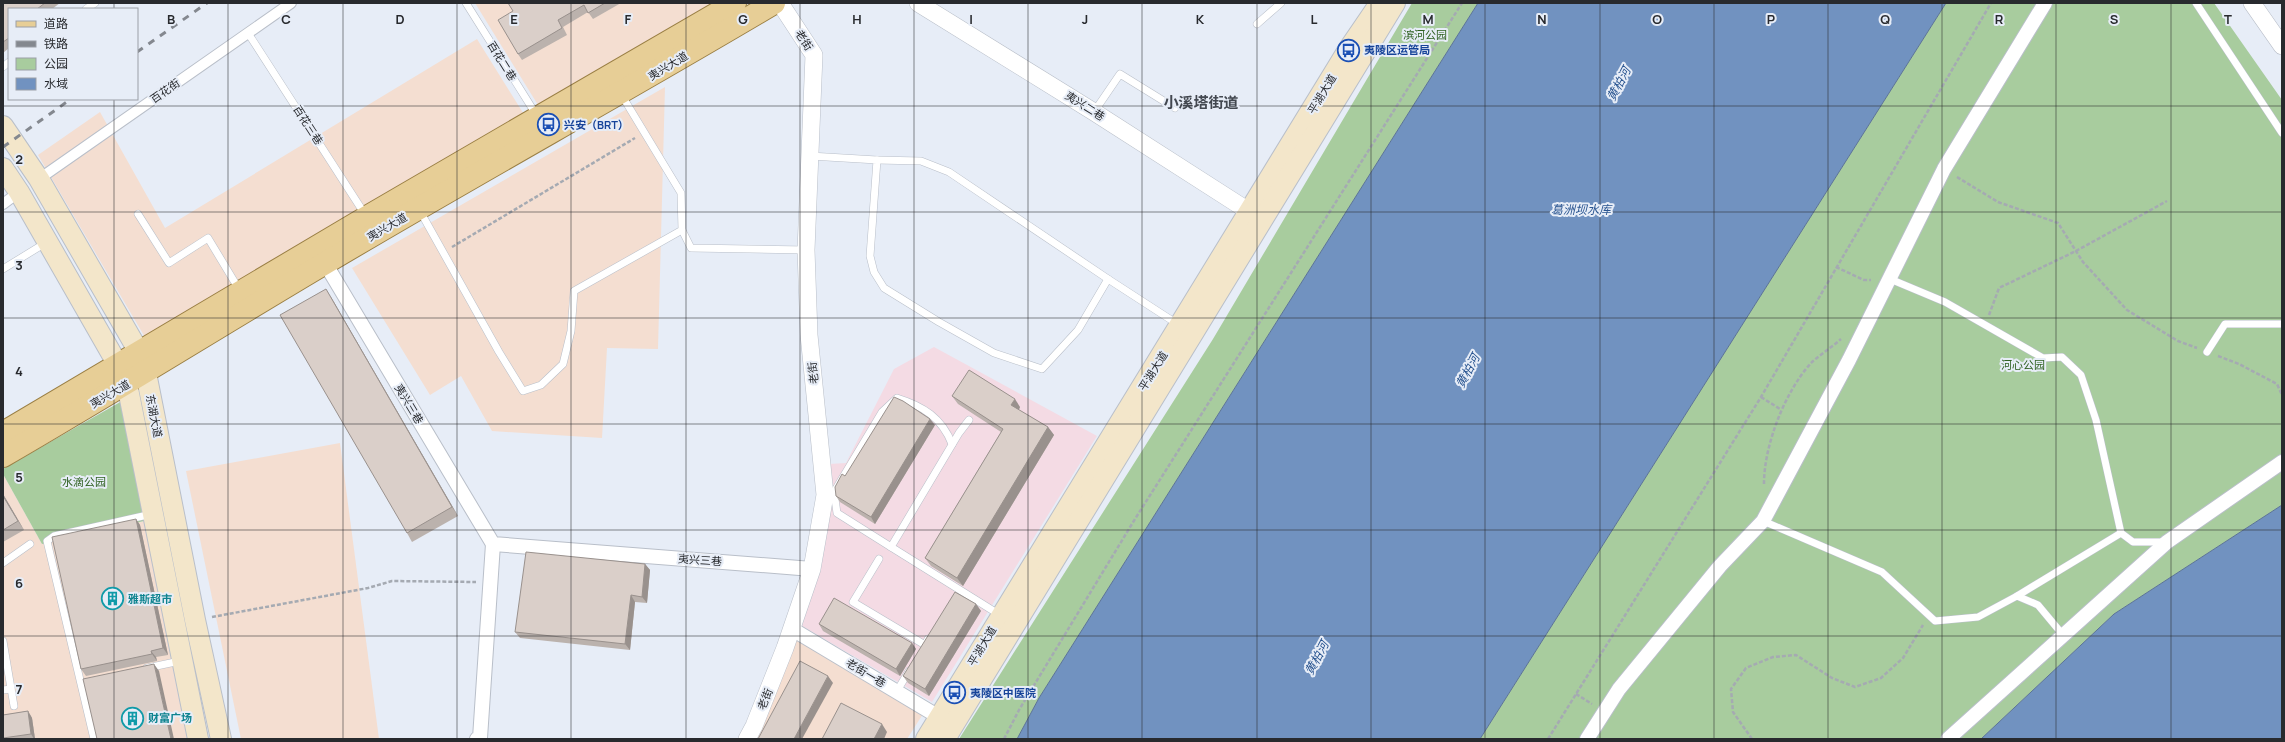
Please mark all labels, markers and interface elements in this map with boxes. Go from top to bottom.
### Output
legend [8,8,138,100]
text: B [167,10,175,28]
text: C [281,10,291,28]
text: D [395,10,405,28]
text: E [510,10,518,28]
text: F [625,10,632,28]
text: G [738,10,748,28]
text: H [852,10,862,28]
text: I [969,10,973,28]
text: J [1082,10,1088,28]
text: K [1196,10,1205,28]
text: L [1311,10,1318,28]
text: M [1422,10,1434,28]
text: N [1537,10,1547,28]
text: O [1652,10,1662,28]
text: P [1767,10,1775,28]
text: Q [1880,10,1890,28]
text: R [1995,10,2004,28]
text: S [2110,10,2119,28]
text: T [2224,10,2232,28]
text: 道路 [44,15,68,32]
street label: 老街 [792,26,817,53]
park label: 滨河公园 [1403,27,1447,42]
text: 铁路 [44,35,68,52]
bus stop icon: 夷陵区运管局 [1335,37,1361,63]
street label: 百花二巷 [484,38,520,83]
place label: 夷陵区运管局 [1364,42,1430,57]
street label: 夷兴大道 [645,48,690,83]
text: 公园 [44,55,68,72]
water label: 黄柏河 [1603,62,1635,104]
street label: 平湖大道 [1304,71,1339,116]
text: 水域 [44,75,68,92]
street label: 百花街 [147,75,183,106]
street label: 夷兴二巷 [1063,88,1108,124]
district label: 小溪塔街道 [1163,92,1239,113]
street label: 百花三巷 [290,102,327,147]
bus stop icon: 兴安（BRT） [536,112,562,138]
place label: 兴安（BRT） [564,117,629,132]
text: 2 [15,150,23,168]
water label: 葛洲坝水库 [1551,201,1613,218]
street label: 夷兴大道 [364,209,410,244]
text: 3 [15,256,23,274]
street label: 平湖大道 [1135,348,1171,393]
water label: 黄柏河 [1452,349,1484,391]
park label: 河心公园 [2001,357,2045,372]
street label: 老街 [804,361,821,385]
text: 4 [15,362,23,380]
street label: 夷兴大道 [87,376,133,411]
street label: 夷兴三巷 [392,381,427,426]
street label: 东湖大道 [143,393,166,439]
text: 5 [15,468,23,486]
park label: 水滴公园 [62,474,106,489]
street label: 夷兴三巷 [678,550,723,569]
text: 6 [15,574,23,592]
building icon: 雅斯超市 [99,586,125,612]
place label: 雅斯超市 [128,591,172,606]
street label: 平湖大道 [964,623,999,668]
water label: 黄柏河 [1301,636,1333,678]
street label: 老街一巷 [844,655,889,690]
text: 7 [16,680,23,698]
bus stop icon: 夷陵区中医院 [941,680,967,706]
place label: 夷陵区中医院 [970,685,1036,700]
street label: 老街 [753,686,776,712]
building icon: 财富广场 [119,705,145,731]
place label: 财富广场 [148,710,192,725]

